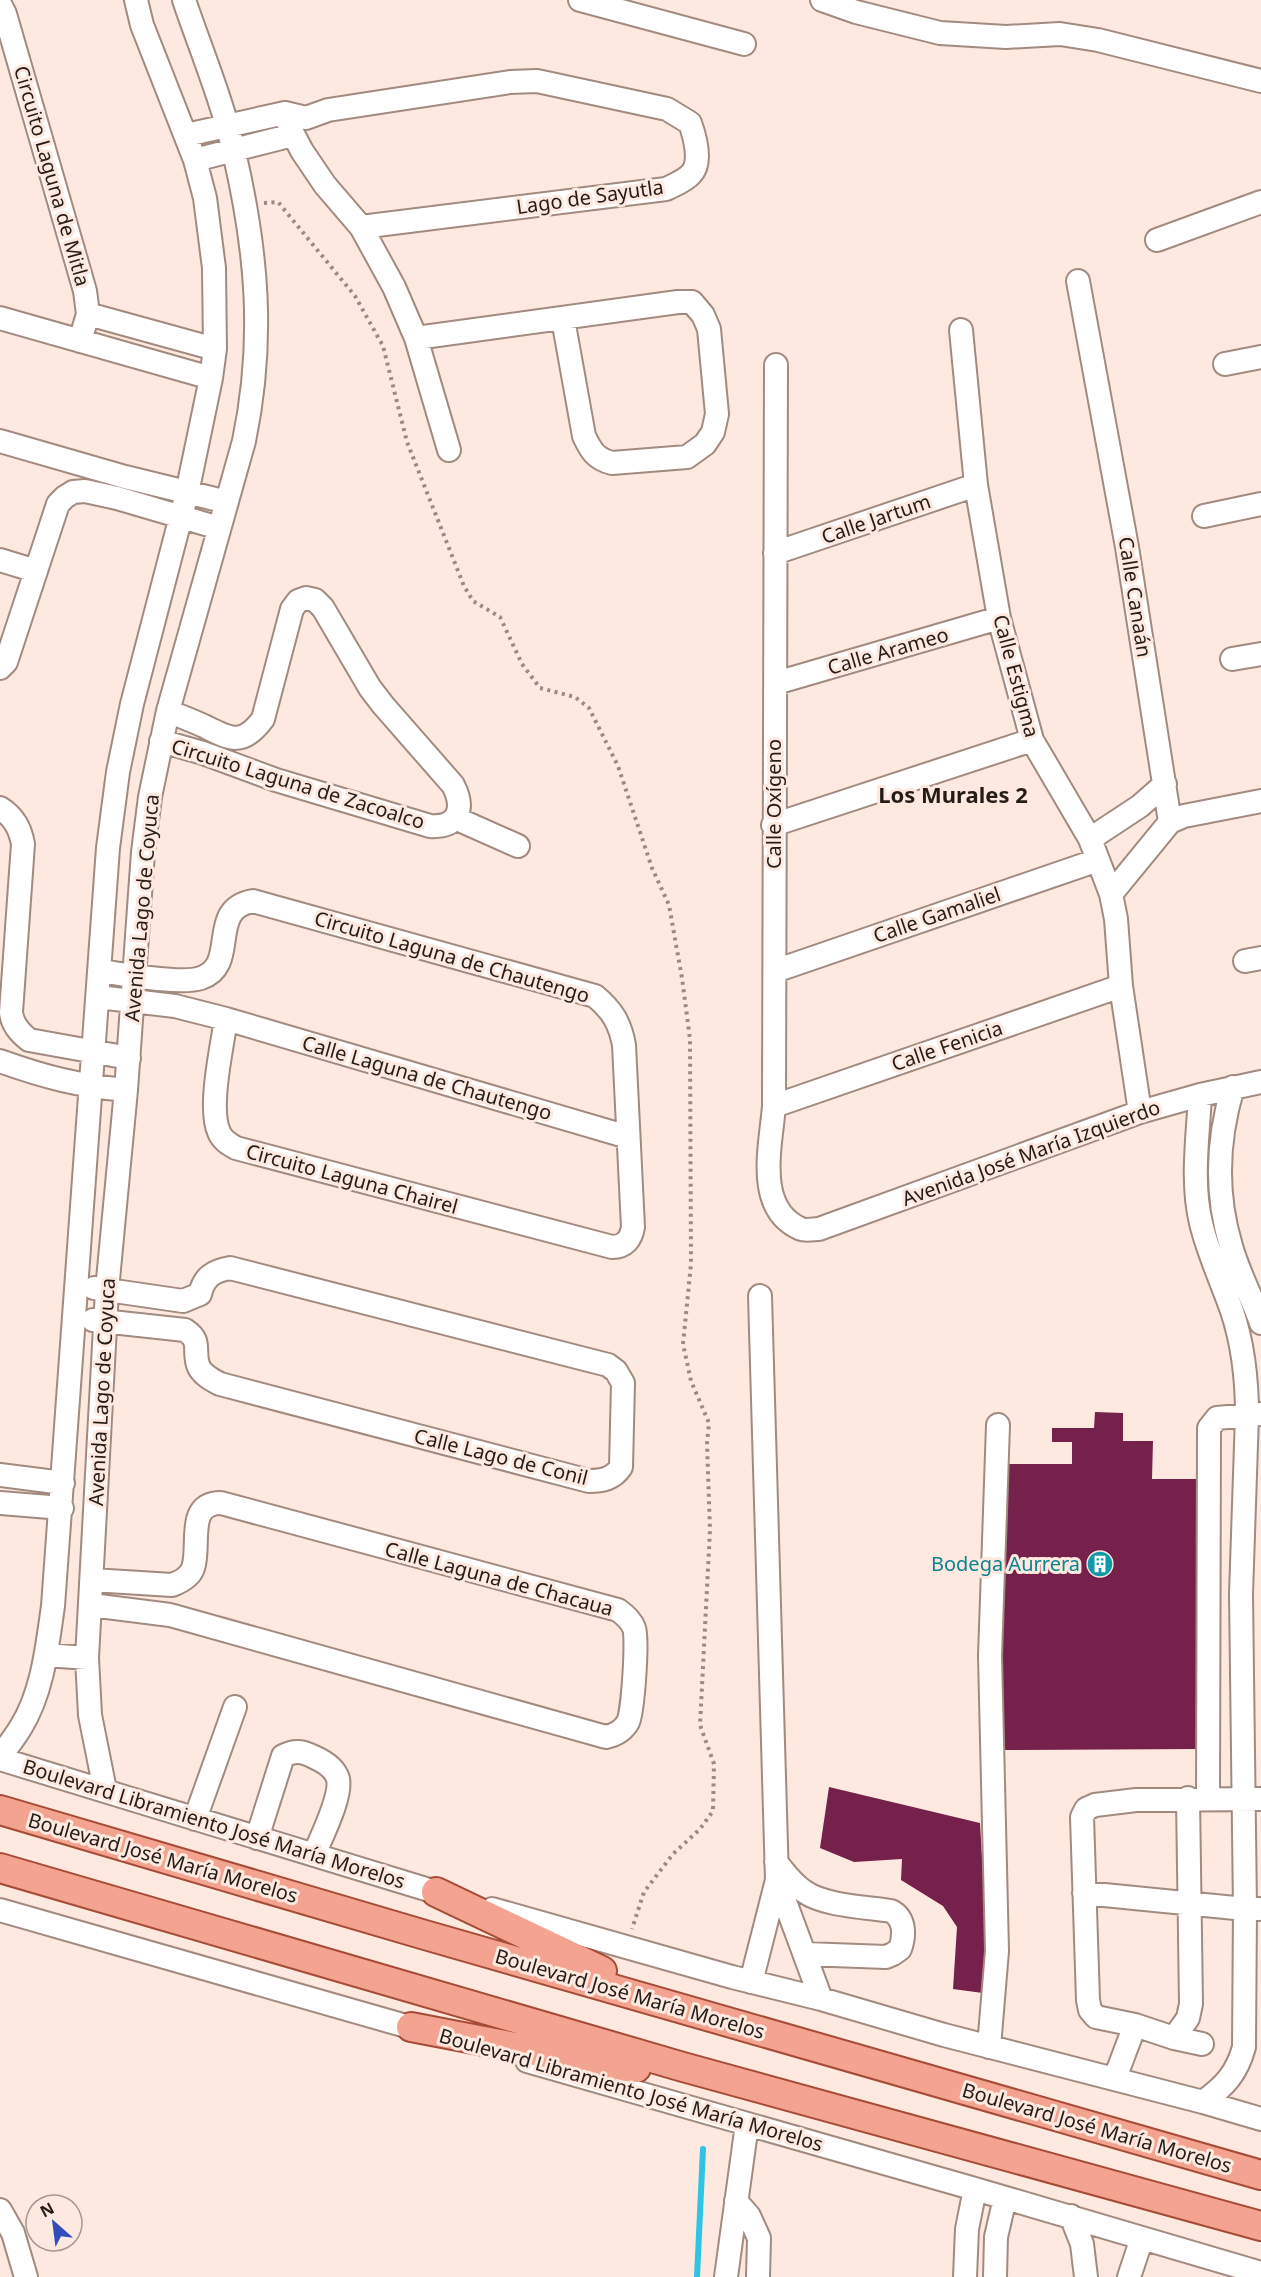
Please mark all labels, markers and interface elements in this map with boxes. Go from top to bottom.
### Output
street label: Circuito Laguna de Mitla [8,62,97,289]
street label: Lago de Sayutla [515,173,665,220]
street label: Calle Jartum [818,487,934,550]
street label: Calle Canaán [1113,535,1158,659]
street label: Calle Estigma [987,612,1046,740]
street label: Calle Arameo [824,620,951,681]
street label: Circuito Laguna de Zacoalco [168,732,428,835]
street label: Calle Oxígeno [760,739,787,869]
district label: Los Murales 2 [878,779,1028,809]
street label: Avenida Lago de Coyuca [118,793,165,1023]
street label: Calle Gamaliel [870,880,1004,949]
street label: Circuito Laguna de Chautengo [311,904,593,1009]
street label: Calle Fenicia [888,1014,1006,1077]
street label: Calle Laguna de Chautengo [299,1029,555,1126]
street label: Avenida José María Izquierdo [898,1093,1164,1212]
street label: Circuito Laguna Chairel [243,1137,461,1220]
street label: Avenida Lago de Coyuca [82,1277,121,1507]
street label: Calle Lago de Conil [411,1422,591,1491]
street label: Calle Laguna de Chacaua [382,1535,616,1622]
building icon: Bodega Aurrera [1085,1549,1115,1579]
place label: Bodega Aurrera [931,1550,1080,1577]
street label: Boulevard Libramiento José María Morelos [20,1752,409,1895]
street label: Boulevard José María Morelos [25,1806,301,1909]
street label: Boulevard José María Morelos [492,1942,768,2045]
street label: Boulevard Libramiento José María Morelos [436,2022,826,2157]
street label: Boulevard José María Morelos [959,2076,1235,2179]
north arrow [24,2193,84,2253]
text: N [36,2197,58,2223]

